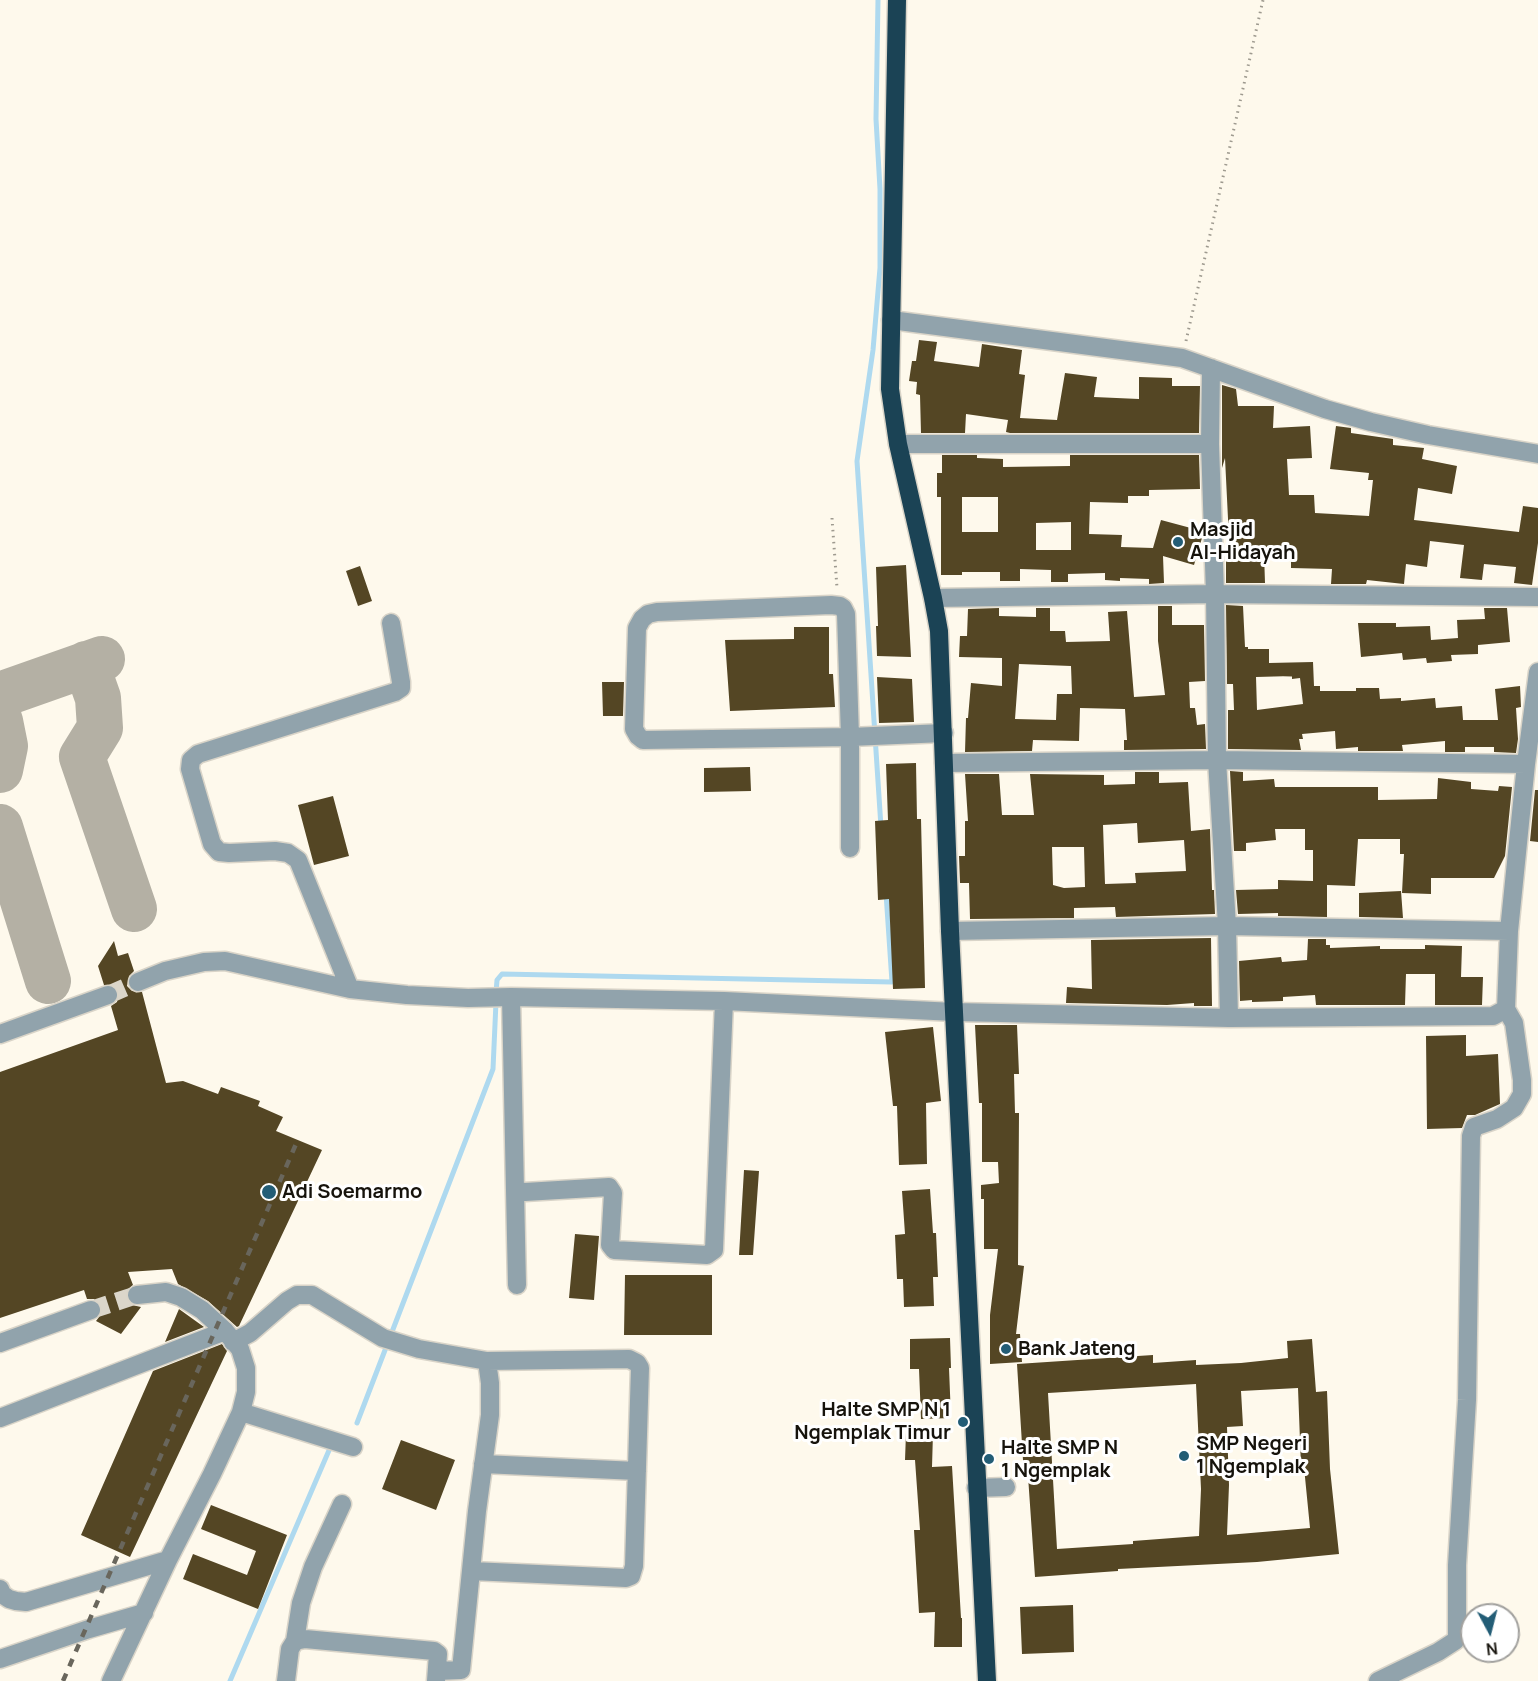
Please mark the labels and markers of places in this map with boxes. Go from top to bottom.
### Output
place label: Masjid Al-Hidayah [1190,518,1296,565]
marker: Masjid Al-Hidayah [1171,535,1185,549]
place label: Adi Soemarmo [282,1180,422,1204]
marker: Adi Soemarmo [260,1183,278,1201]
place label: Bank Jateng [1018,1337,1136,1361]
marker: Bank Jateng [999,1342,1013,1356]
place label: Halte SMP N 1 Ngemplak Timur [794,1398,951,1445]
marker: Halte SMP N 1 Ngemplak Timur [956,1415,970,1429]
place label: SMP Negeri 1 Ngemplak [1196,1432,1307,1479]
place label: Halte SMP N 1 Ngemplak [1001,1436,1118,1483]
marker: SMP Negeri 1 Ngemplak [1177,1449,1191,1463]
marker: Halte SMP N 1 Ngemplak [982,1452,996,1466]

